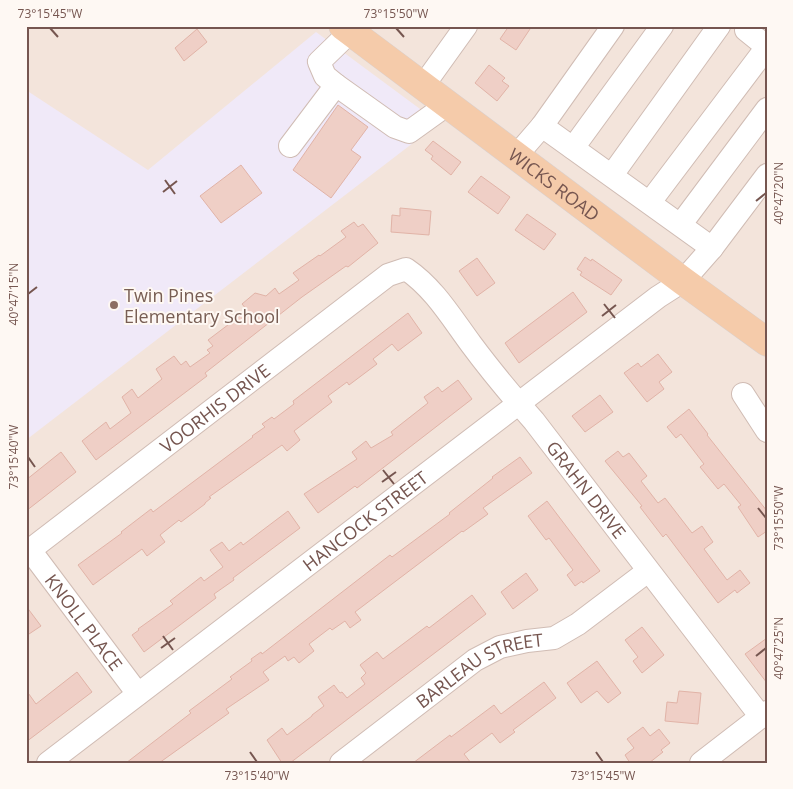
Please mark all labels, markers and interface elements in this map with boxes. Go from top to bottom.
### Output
text: 73°15'45"W [18,5,82,22]
text: 73°15'50"W [364,5,428,22]
street label: WICKS ROAD [504,142,605,226]
text: 40°47'20"N [770,162,787,224]
text: 40°47'15"N [5,263,22,325]
place label: Twin Pines Elementary School [124,283,280,328]
marker: Twin Pines Elementary School [108,299,120,311]
street label: VOORHIS DRIVE [155,358,275,458]
text: 73°15'40"W [5,425,22,489]
street label: GRAHN DRIVE [541,436,632,543]
street label: HANCOCK STREET [298,465,433,576]
text: 73°15'50"W [770,486,787,550]
street label: KNOLL PLACE [40,569,128,675]
text: 40°47'25"N [770,617,787,679]
street label: BARLEAU STREET [411,627,544,713]
text: 73°15'40"W [225,767,289,784]
text: 73°15'45"W [571,767,635,784]

